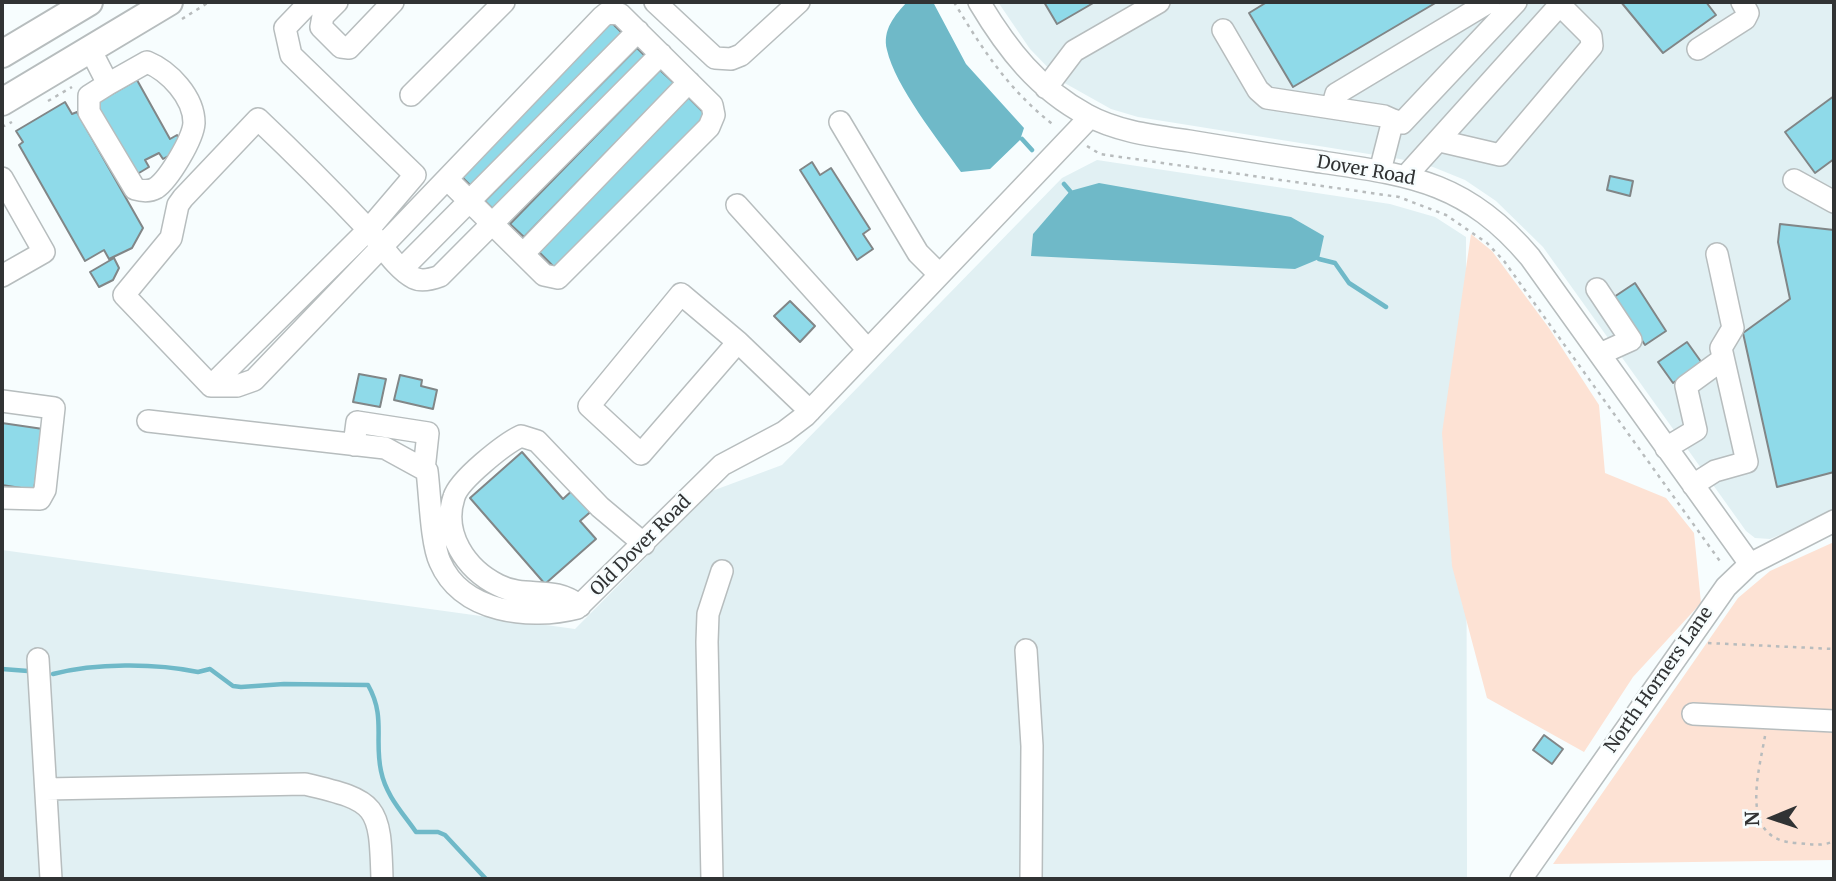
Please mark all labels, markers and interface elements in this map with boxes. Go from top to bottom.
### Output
street label: Dover Road [1315,152,1417,190]
street label: Old Dover Road [586,491,696,601]
street label: North Horners Lane [1601,603,1717,757]
north arrow [1738,783,1808,853]
text: N [1740,811,1764,827]

